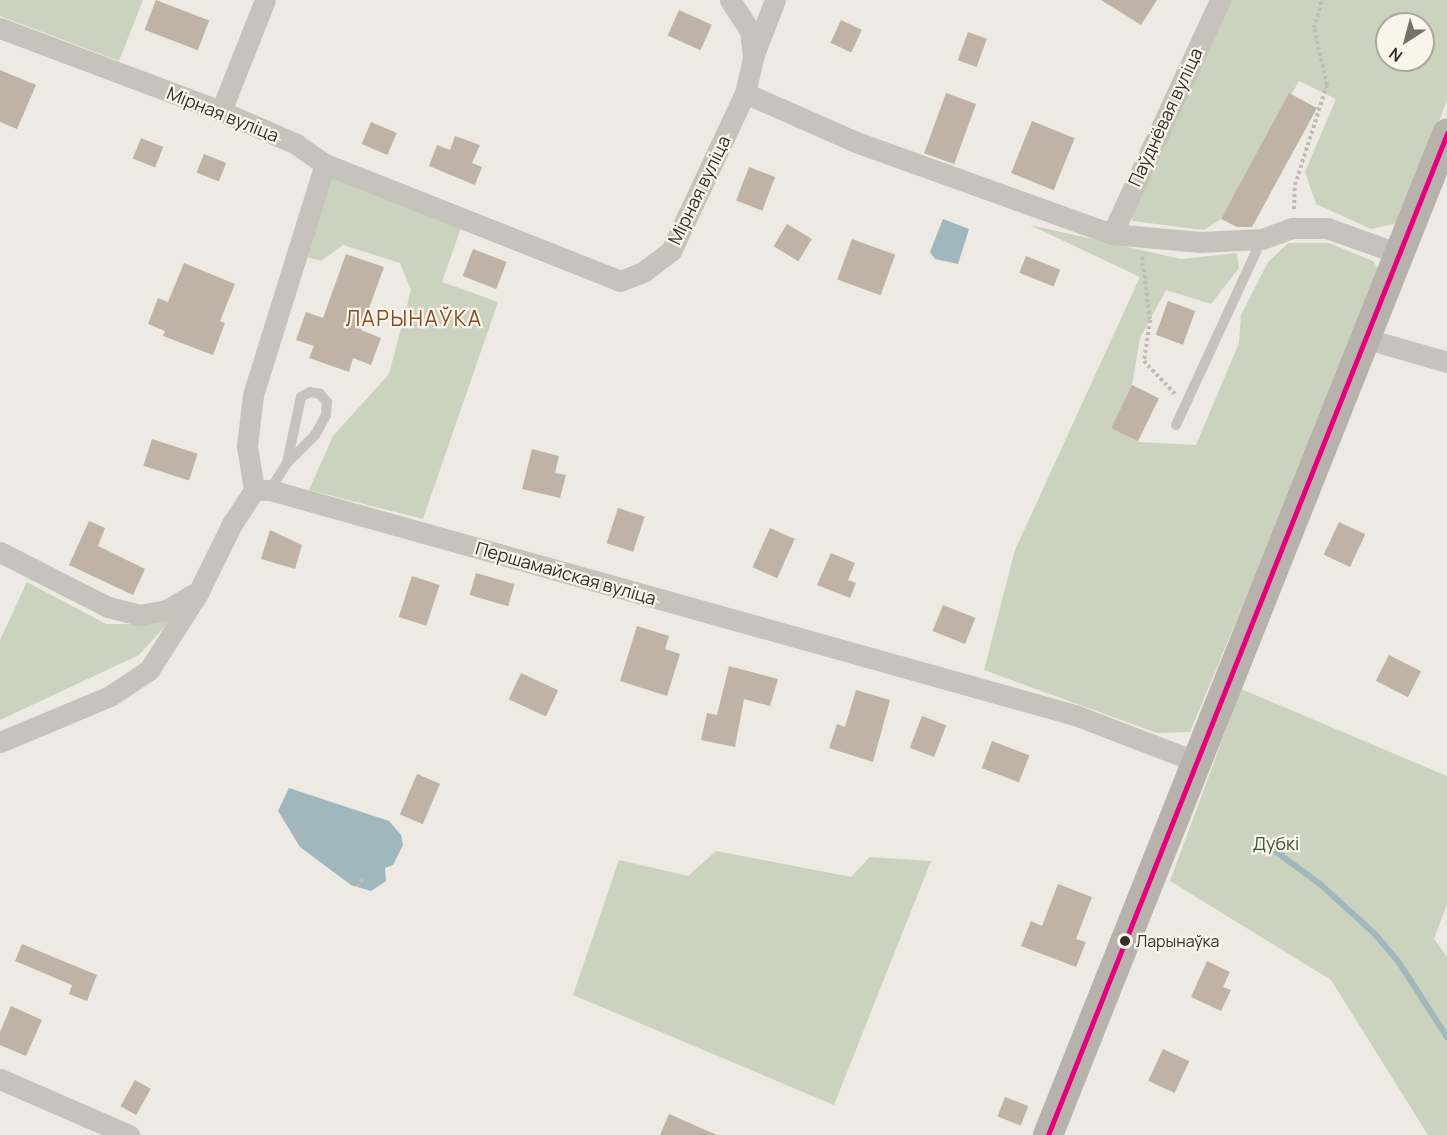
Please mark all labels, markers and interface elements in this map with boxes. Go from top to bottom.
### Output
north arrow [1375,12,1435,72]
text: N [1384,43,1407,67]
street label: Паўднёвая вуліца [1123,44,1207,190]
street label: Мірная вуліца [164,82,282,146]
street label: Мірная вуліца [663,132,735,248]
district label: ЛАРЫНАЎКА [345,305,483,331]
street label: Першамайская вуліца [473,537,659,609]
park label: Дубкі [1253,832,1299,854]
place label: Ларынаўка [1136,931,1219,951]
marker: Ларынаўка [1119,935,1131,947]

